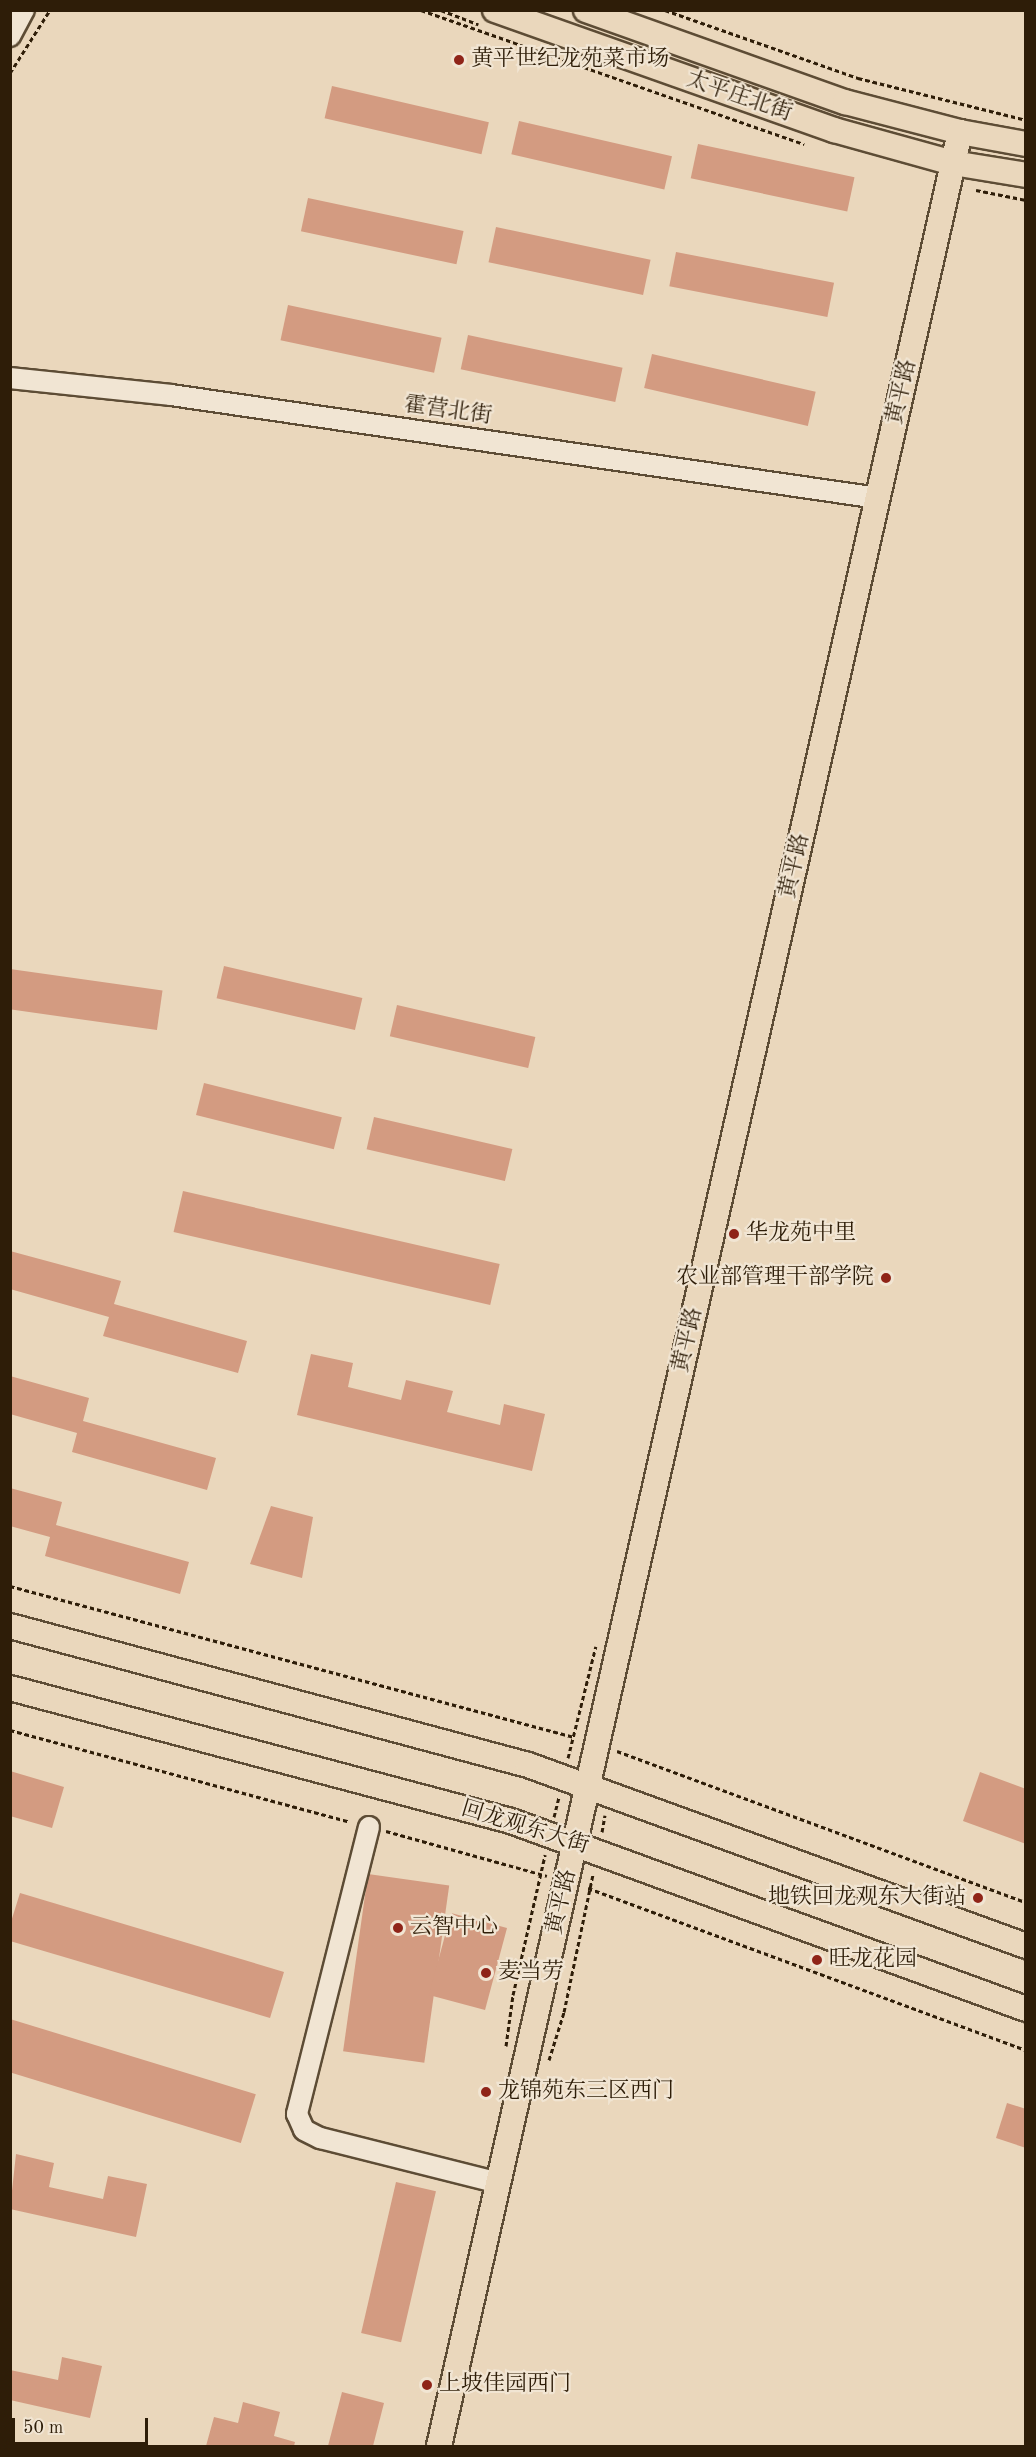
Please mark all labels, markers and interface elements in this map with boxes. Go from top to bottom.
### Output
place label: 黄平世纪龙苑菜市场 [471,47,669,73]
marker: 黄平世纪龙苑菜市场 [452,53,466,67]
street label: 太平庄北街 [683,67,795,127]
street label: 黄平路 [882,357,922,427]
street label: 霍营北街 [403,392,493,430]
street label: 黄平路 [775,831,815,901]
place label: 华龙苑中里 [746,1221,856,1247]
marker: 华龙苑中里 [727,1227,741,1241]
place label: 农业部管理干部学院 [676,1265,874,1291]
marker: 农业部管理干部学院 [879,1271,893,1285]
street label: 黄平路 [668,1305,708,1375]
street label: 回龙观东大街 [458,1796,592,1860]
street label: 黄平路 [542,1867,582,1937]
place label: 地铁回龙观东大街站 [768,1885,966,1911]
marker: 地铁回龙观东大街站 [971,1891,985,1905]
place label: 云智中心 [410,1915,498,1941]
marker: 云智中心 [391,1921,405,1935]
place label: 旺龙花园 [829,1947,917,1973]
marker: 旺龙花园 [810,1953,824,1967]
place label: 麦当劳 [498,1960,564,1986]
marker: 麦当劳 [479,1966,493,1980]
place label: 龙锦苑东三区西门 [498,2079,674,2105]
marker: 龙锦苑东三区西门 [479,2085,493,2099]
place label: 上坡佳园西门 [439,2372,571,2398]
marker: 上坡佳园西门 [420,2378,434,2392]
scale bar [15,2406,152,2444]
text: 50 m [23,2419,63,2437]

